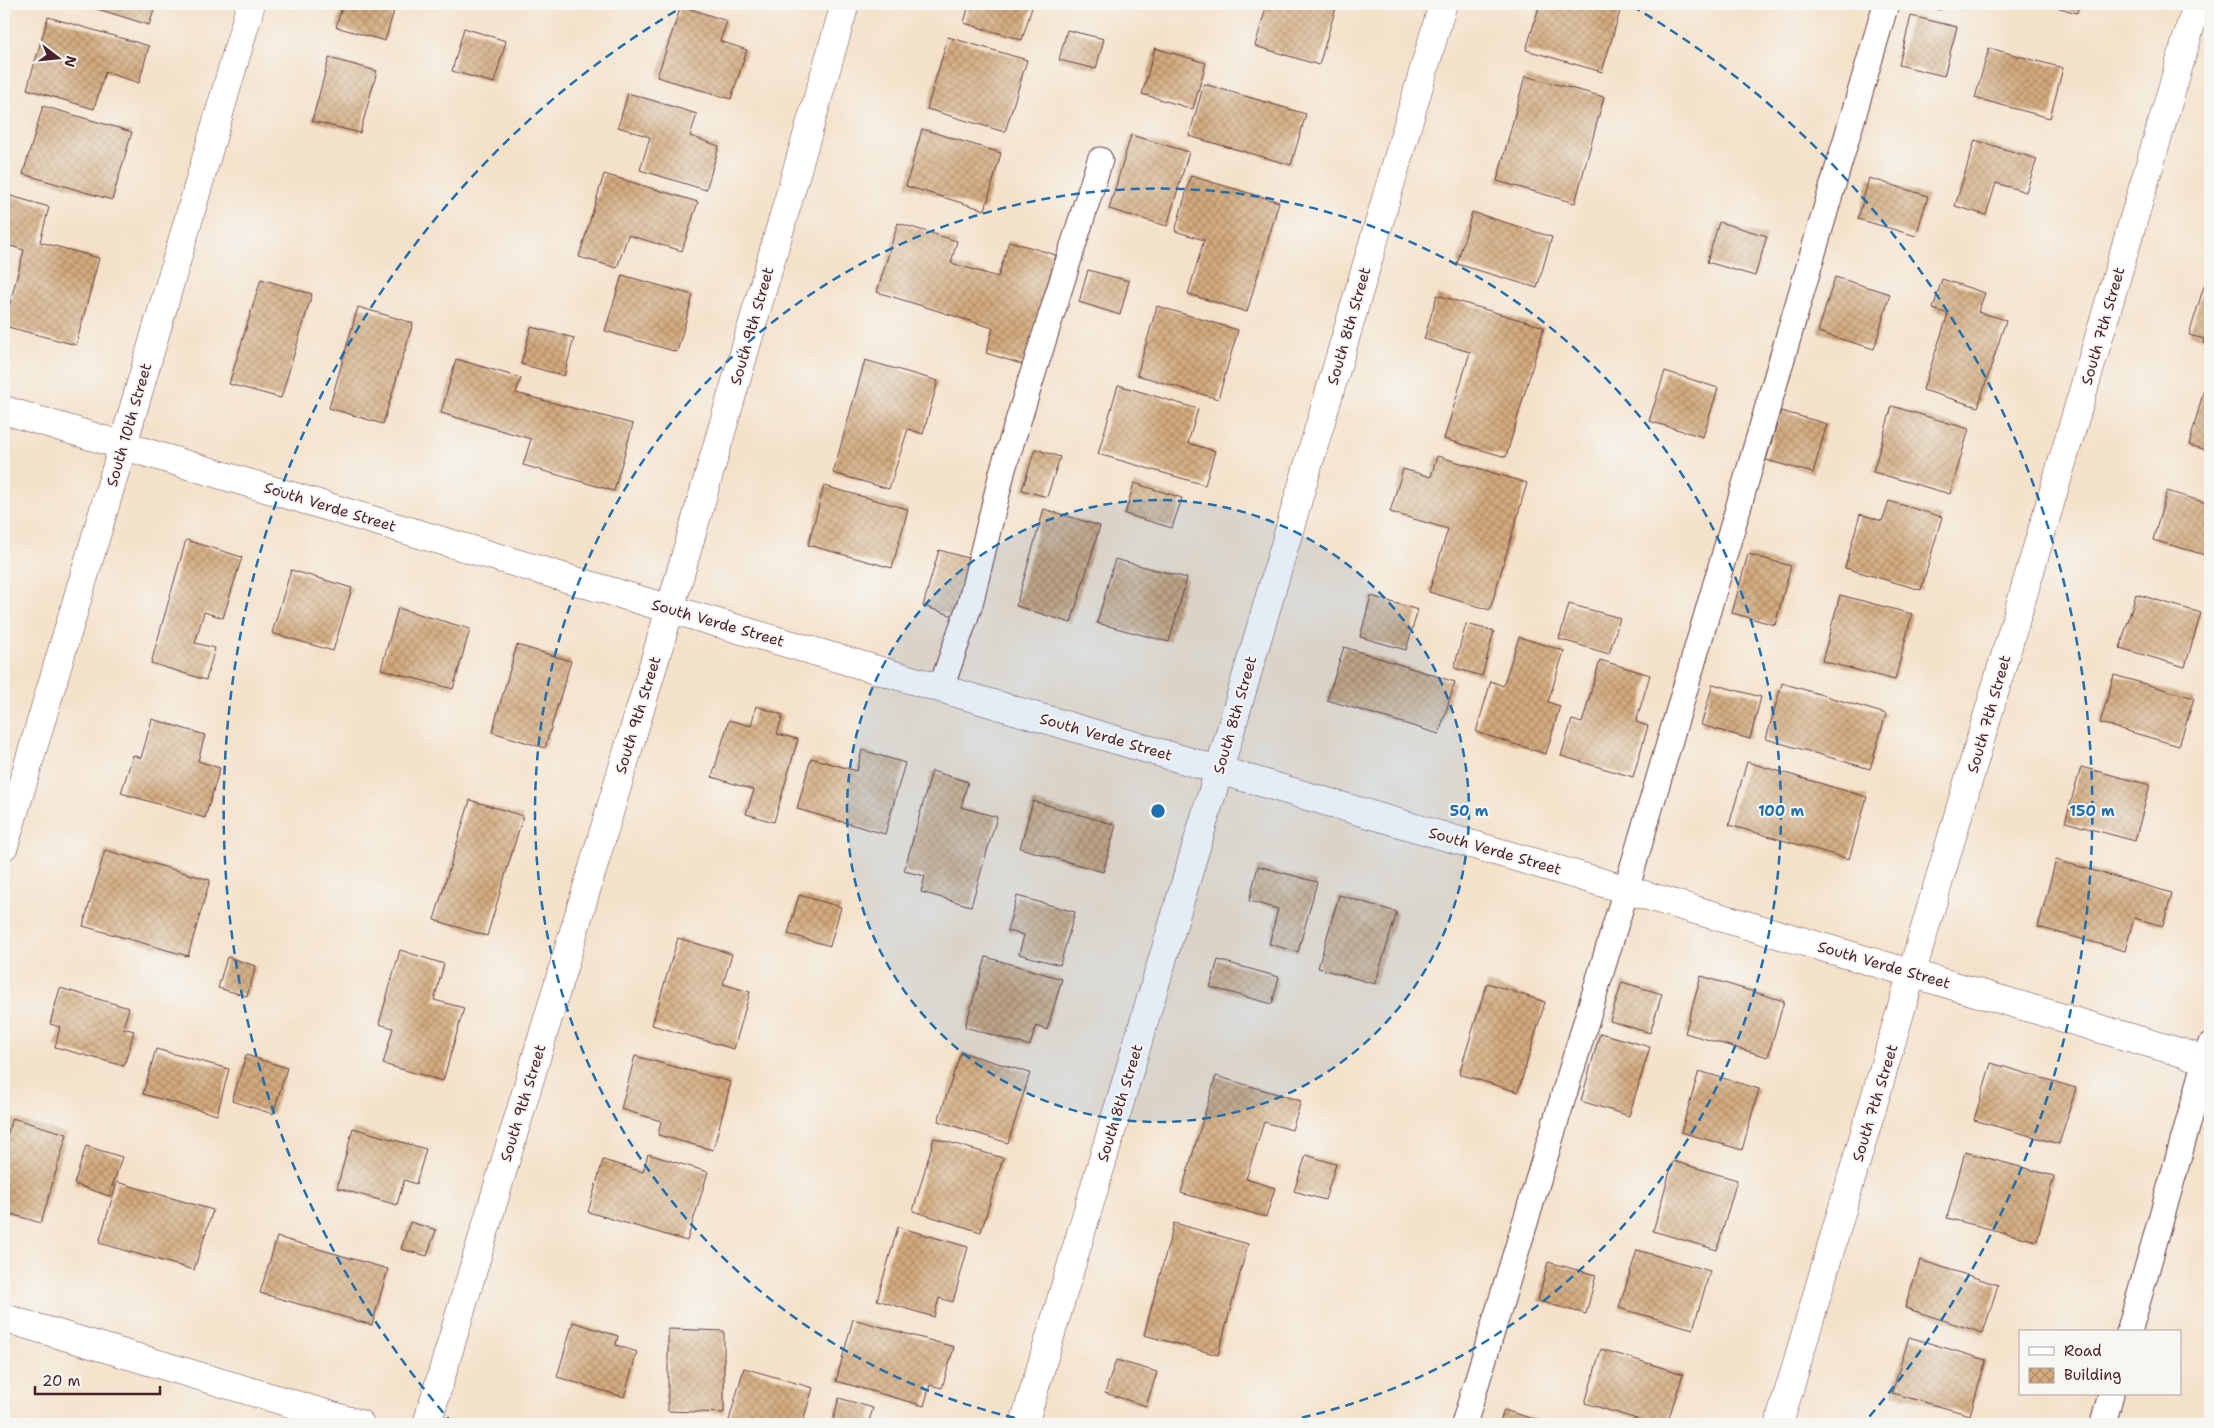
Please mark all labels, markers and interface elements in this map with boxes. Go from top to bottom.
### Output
north arrow [32,32,82,82]
text: N [60,54,81,69]
street label: South 9th Street [726,265,778,387]
street label: South 8th Street [1323,265,1375,387]
street label: South 7th Street [2077,265,2129,387]
street label: South 10th Street [102,361,156,489]
street label: South Verde Street [261,477,399,537]
street label: South Verde Street [649,594,787,652]
street label: South 7th Street [1963,653,2015,775]
street label: South 9th Street [611,654,665,776]
street label: South 8th Street [1209,654,1261,776]
street label: South Verde Street [1037,708,1175,766]
text: 50 m [1450,801,1489,821]
text: 100 m [1758,801,1804,821]
text: 150 m [2069,801,2115,821]
centre of rings [1149,802,1167,820]
street label: South Verde Street [1426,822,1564,880]
street label: South Verde Street [1815,936,1953,994]
street label: South 9th Street [496,1042,550,1164]
street label: South 8th Street [1093,1042,1147,1164]
street label: South 7th Street [1848,1042,1902,1164]
legend [2019,1330,2182,1396]
text: Road [2064,1341,2102,1361]
scale bar [35,1363,160,1395]
text: Building [2064,1365,2121,1385]
text: 20 m [42,1371,81,1391]

